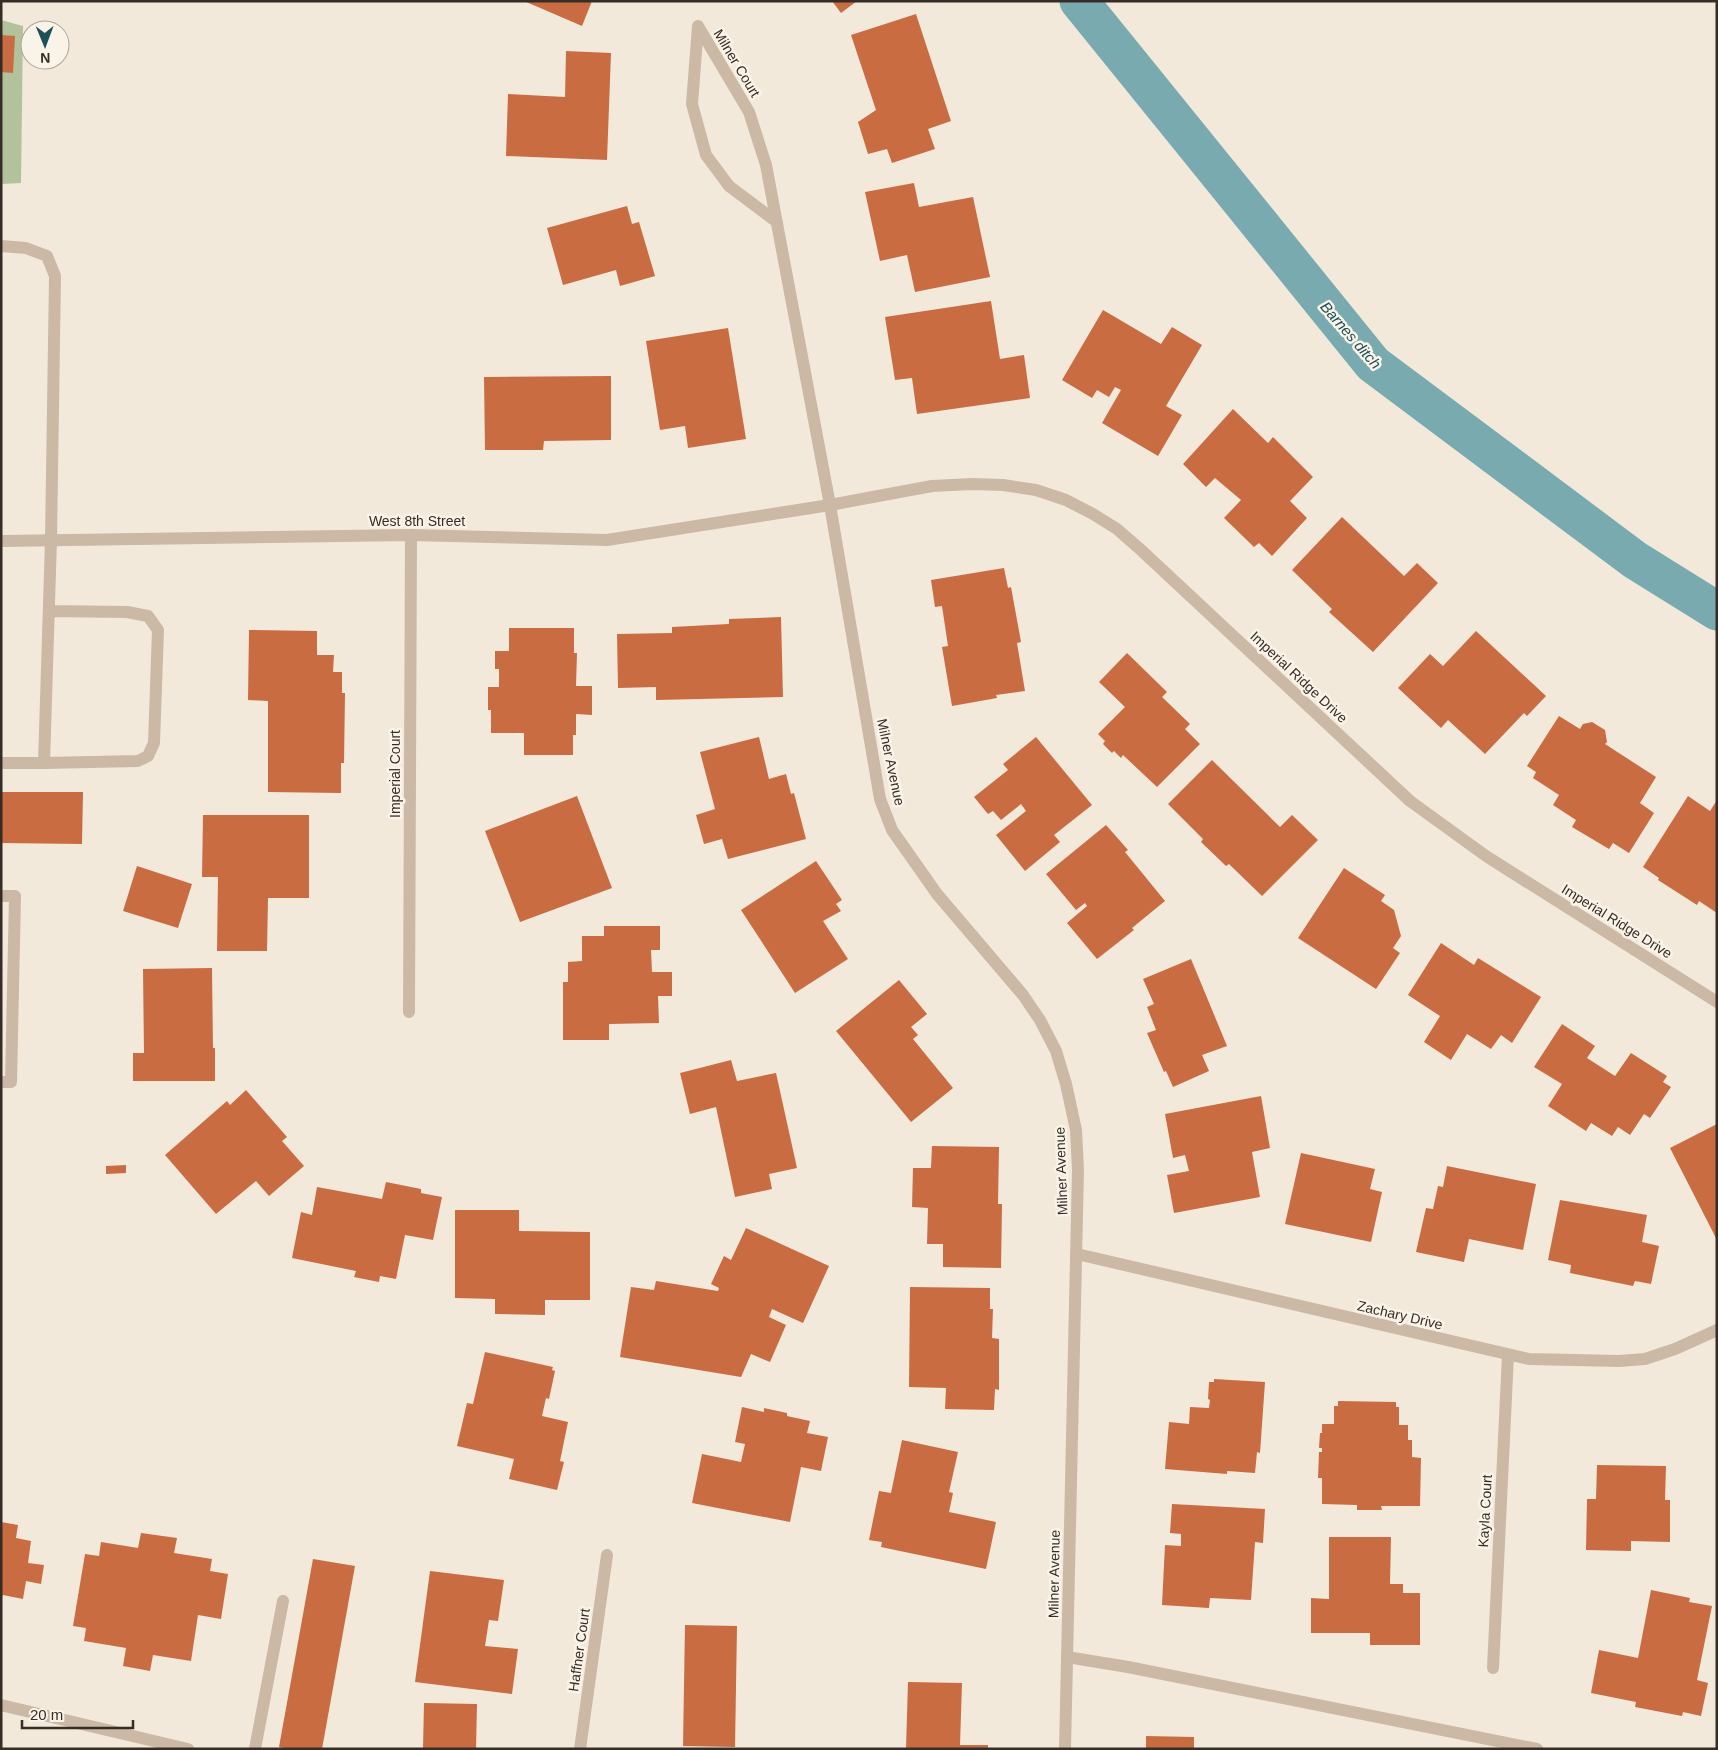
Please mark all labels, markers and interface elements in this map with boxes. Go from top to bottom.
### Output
north arrow [20,20,70,70]
street label: Milner Court [711,26,764,100]
text: N [40,50,50,66]
water label: Barnes ditch [1317,298,1385,372]
street label: West 8th Street [369,513,465,529]
street label: Imperial Ridge Drive [1247,628,1351,726]
street label: Milner Avenue [874,717,908,807]
street label: Imperial Court [387,730,403,818]
street label: Imperial Ridge Drive [1559,881,1675,961]
street label: Milner Avenue [1051,1126,1071,1215]
street label: Zachary Drive [1356,1297,1444,1333]
street label: Kayla Court [1475,1474,1495,1548]
street label: Milner Avenue [1045,1529,1063,1618]
street label: Haffner Court [565,1607,593,1693]
scale bar [22,1698,134,1730]
text: 20 m [30,1706,63,1723]

